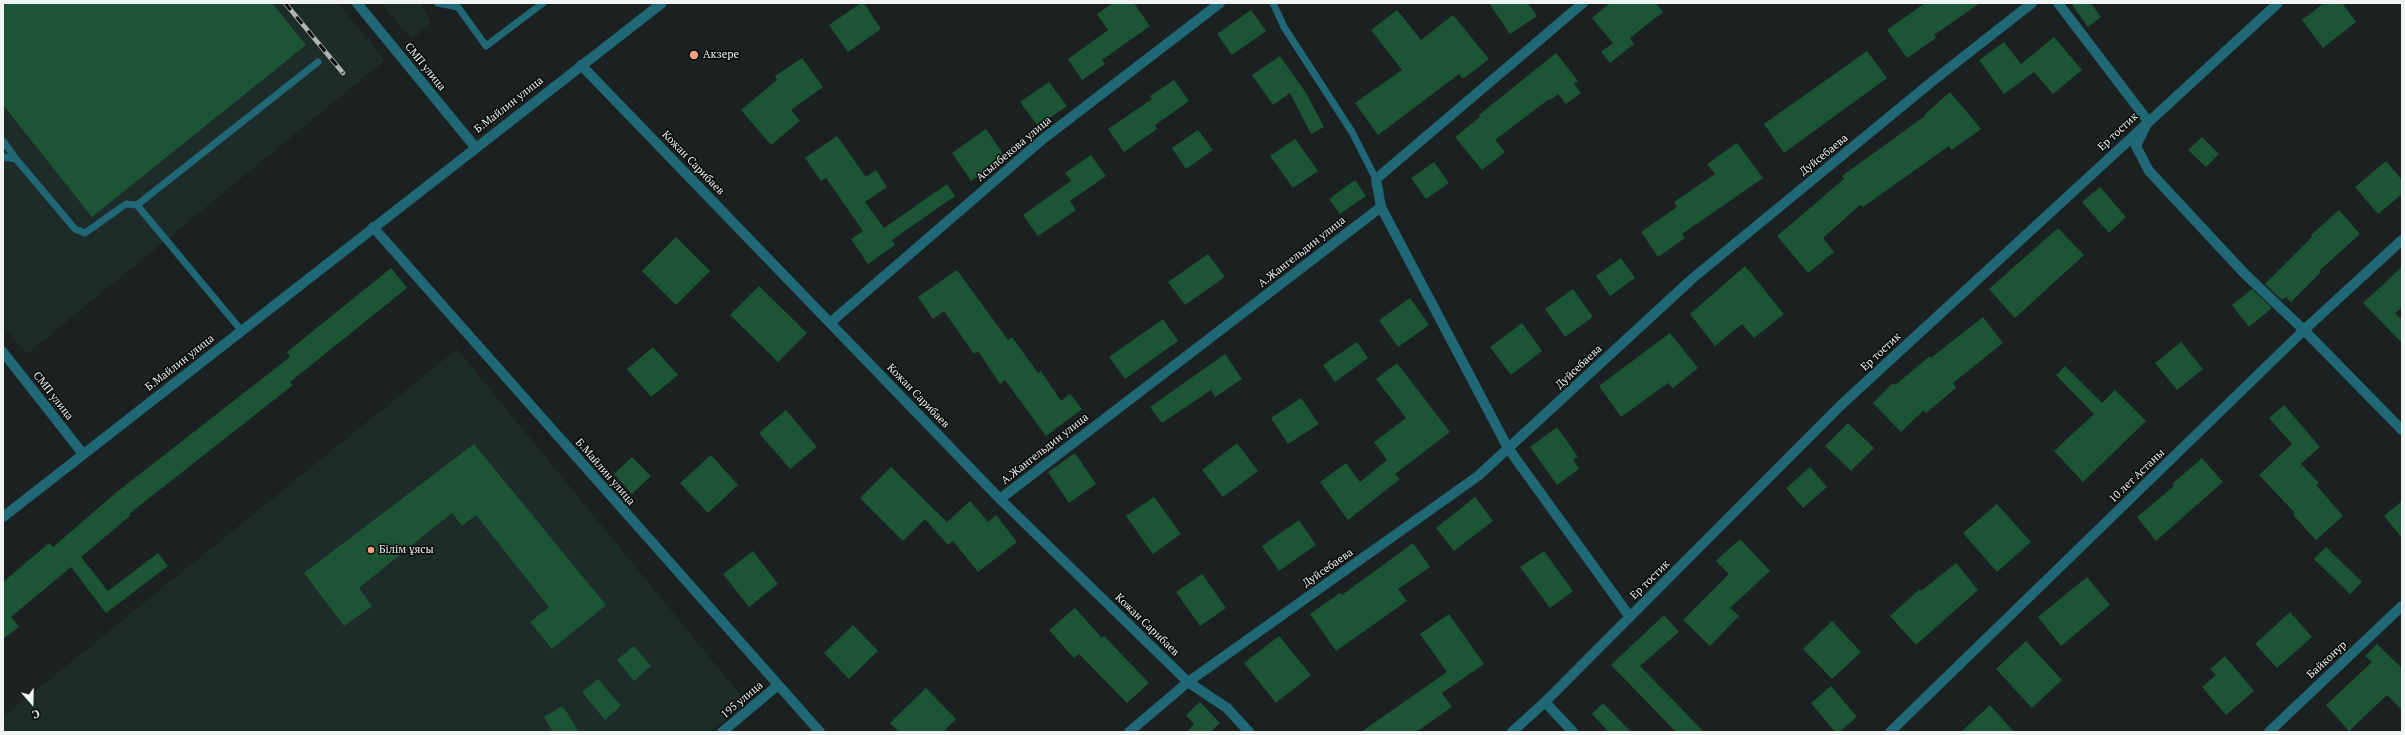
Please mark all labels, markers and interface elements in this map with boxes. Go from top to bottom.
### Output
street label: СМП улица [402,41,448,93]
place label: Акзере [703,48,739,62]
marker: Акзере [688,49,700,61]
street label: Б.Майлин улица [472,74,546,136]
street label: Ер тостик [2095,110,2141,154]
street label: Асылбекова улица [974,114,1054,184]
street label: Кожан Сарибаев [659,128,727,198]
street label: Дуйсебаева [1797,131,1851,179]
street label: А.Жангельдин улица [1256,214,1348,290]
street label: Ер тостик [1858,330,1904,374]
street label: Б.Майлин улица [143,332,217,394]
street label: Дуйсебаева [1553,342,1605,392]
street label: Кожан Сарибаев [884,361,952,431]
street label: СМП улица [30,369,76,423]
street label: А.Жангельдин улица [999,411,1091,487]
street label: Б.Майлин улица [572,436,638,508]
street label: 10 лет Астаны [2107,446,2167,506]
place label: Білім ұясы [379,543,434,557]
marker: Білім ұясы [366,545,376,555]
street label: Дуйсебаева [1300,546,1356,590]
street label: Ер тостик [1628,558,1672,602]
street label: Кожан Сарибаев [1112,591,1182,659]
street label: Байконур [2304,638,2350,682]
street label: 195 улица [718,679,766,721]
north arrow [12,683,52,723]
text: С [30,706,42,722]

